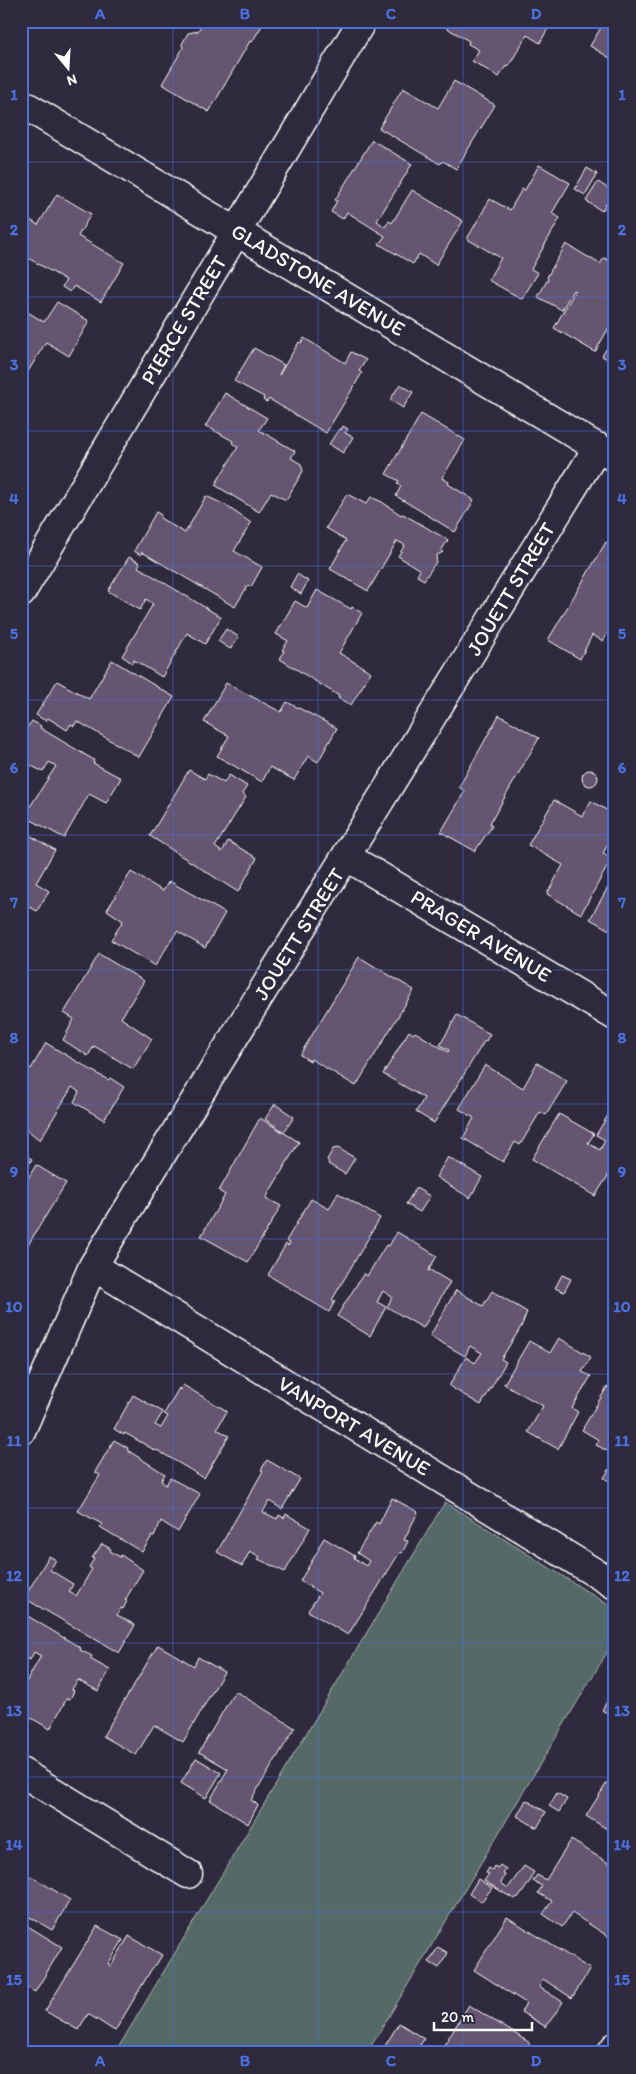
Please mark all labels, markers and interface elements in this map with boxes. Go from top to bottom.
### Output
text: A [94,4,106,23]
text: B [240,4,251,23]
text: C [386,4,397,23]
text: D [531,4,542,23]
north arrow [42,42,92,92]
text: N [65,70,79,89]
text: 1 [10,85,18,104]
text: 1 [618,85,626,104]
street label: GLADSTONE AVENUE [227,218,410,341]
text: 2 [10,220,19,239]
text: 2 [618,220,627,239]
street label: PIERCE STREET [135,250,232,389]
text: 3 [10,355,19,374]
text: 3 [618,355,627,374]
text: 4 [9,489,19,508]
text: 4 [617,489,627,508]
street label: JOUETT STREET [461,517,560,660]
text: 5 [10,624,19,643]
text: 5 [618,624,627,643]
text: 6 [10,758,19,777]
text: 6 [618,758,627,777]
street label: JOUETT STREET [248,863,349,1004]
street label: PRAGER AVENUE [407,884,556,987]
text: 7 [9,893,18,912]
text: 7 [617,893,626,912]
text: 8 [10,1028,19,1047]
text: 8 [618,1028,627,1047]
text: 9 [10,1162,18,1181]
text: 9 [618,1162,626,1181]
text: 10 [5,1297,23,1316]
text: 10 [613,1297,631,1316]
street label: VANPORT AVENUE [274,1370,435,1481]
text: 11 [7,1431,22,1450]
text: 11 [615,1431,630,1450]
text: 12 [6,1566,23,1585]
text: 12 [614,1566,631,1585]
text: 13 [6,1701,22,1720]
text: 13 [614,1701,630,1720]
text: 14 [5,1835,23,1854]
text: 14 [613,1835,631,1854]
text: 15 [6,1970,23,1989]
text: 15 [614,1970,631,1989]
scale bar [434,1999,531,2031]
text: 20 m [441,2008,475,2026]
text: A [94,2051,106,2070]
text: B [240,2051,251,2070]
text: C [386,2051,397,2070]
text: D [531,2051,542,2070]

